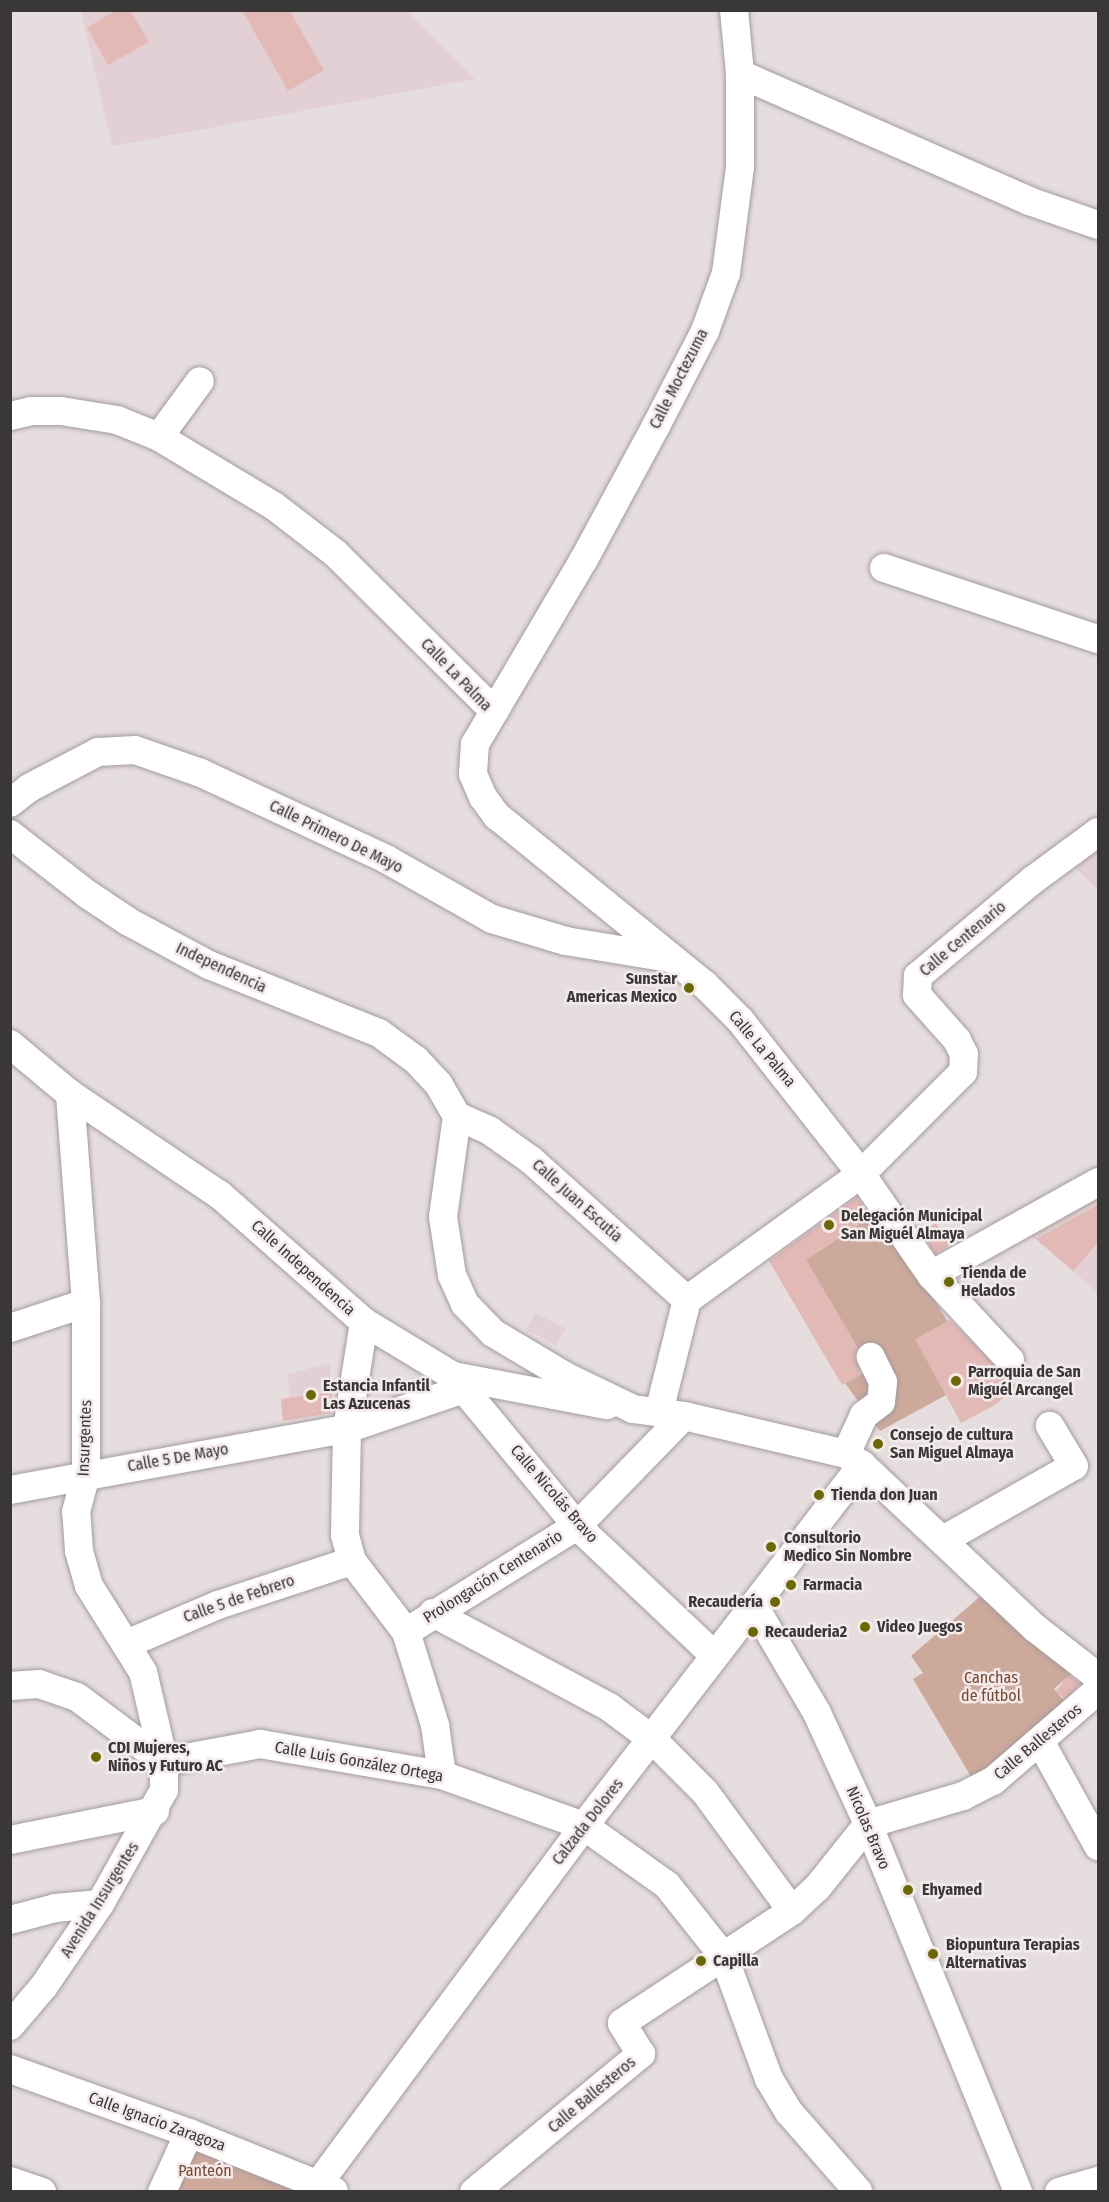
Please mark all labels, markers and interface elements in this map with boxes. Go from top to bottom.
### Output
street label: Calle Moctezuma [646,326,712,432]
street label: Calle La Palma [417,635,495,715]
street label: Calle Primero De Mayo [266,796,406,878]
street label: Calle Centenario [916,897,1010,981]
street label: Independencia [173,939,269,997]
place label: Sunstar Americas Mexico [567,969,677,1007]
marker: Sunstar Americas Mexico [682,981,696,995]
street label: Calle La Palma [724,1007,800,1091]
street label: Calle Juan Escutia [528,1155,626,1247]
place label: Delegación Municipal San Miguél Almaya [841,1206,982,1244]
street label: Calle Independencia [247,1216,359,1320]
marker: Delegación Municipal San Miguél Almaya [822,1218,836,1232]
place label: Tienda de Helados [961,1263,1026,1301]
marker: Tienda de Helados [942,1275,956,1289]
place label: Parroquia de San Miguél Arcangel [968,1362,1081,1400]
marker: Parroquia de San Miguél Arcangel [949,1374,963,1388]
place label: Estancia Infantil Las Azucenas [323,1376,430,1414]
marker: Estancia Infantil Las Azucenas [304,1388,318,1402]
street label: Insurgentes [74,1399,96,1477]
place label: Consejo de cultura San Miguel Almaya [890,1425,1014,1463]
marker: Consejo de cultura San Miguel Almaya [871,1437,885,1451]
street label: Calle 5 De Mayo [126,1440,230,1476]
street label: Calle Nicolás Bravo [506,1441,602,1547]
place label: Tienda don Juan [831,1485,938,1505]
marker: Tienda don Juan [812,1488,826,1502]
street label: Prolongación Centenario [420,1526,566,1628]
place label: Consultorio Medico Sin Nombre [784,1528,912,1566]
marker: Consultorio Medico Sin Nombre [762,1538,780,1556]
street label: Calle 5 de Febrero [181,1571,297,1627]
place label: Farmacia [803,1575,862,1595]
marker: Farmacia [784,1578,798,1592]
place label: Recaudería [688,1592,763,1612]
marker: Recaudería [768,1595,782,1609]
place label: Video Juegos [877,1617,962,1637]
marker: Video Juegos [858,1620,872,1634]
place label: Recauderia2 [765,1622,847,1642]
marker: Recauderia2 [746,1625,760,1639]
park label: Canchas de fútbol [961,1668,1021,1706]
street label: Calle Ballesteros [990,1700,1086,1784]
place label: CDI Mujeres, Niños y Futuro AC [108,1738,223,1776]
street label: Calle Luis González Ortega [273,1738,445,1786]
marker: CDI Mujeres, Niños y Futuro AC [89,1750,103,1764]
street label: Calzada Dolores [548,1775,628,1869]
street label: Nicolas Bravo [842,1784,894,1872]
street label: Avenida Insurgentes [57,1839,143,1961]
place label: Ehyamed [922,1880,982,1900]
marker: Ehyamed [899,1881,917,1899]
place label: Biopuntura Terapias Alternativas [946,1935,1080,1973]
marker: Biopuntura Terapias Alternativas [924,1945,942,1963]
place label: Capilla [713,1951,759,1971]
marker: Capilla [694,1954,708,1968]
street label: Calle Ballesteros [544,2053,640,2137]
street label: Calle Ignacio Zaragoza [86,2088,228,2156]
park label: Panteón [178,2161,232,2181]

